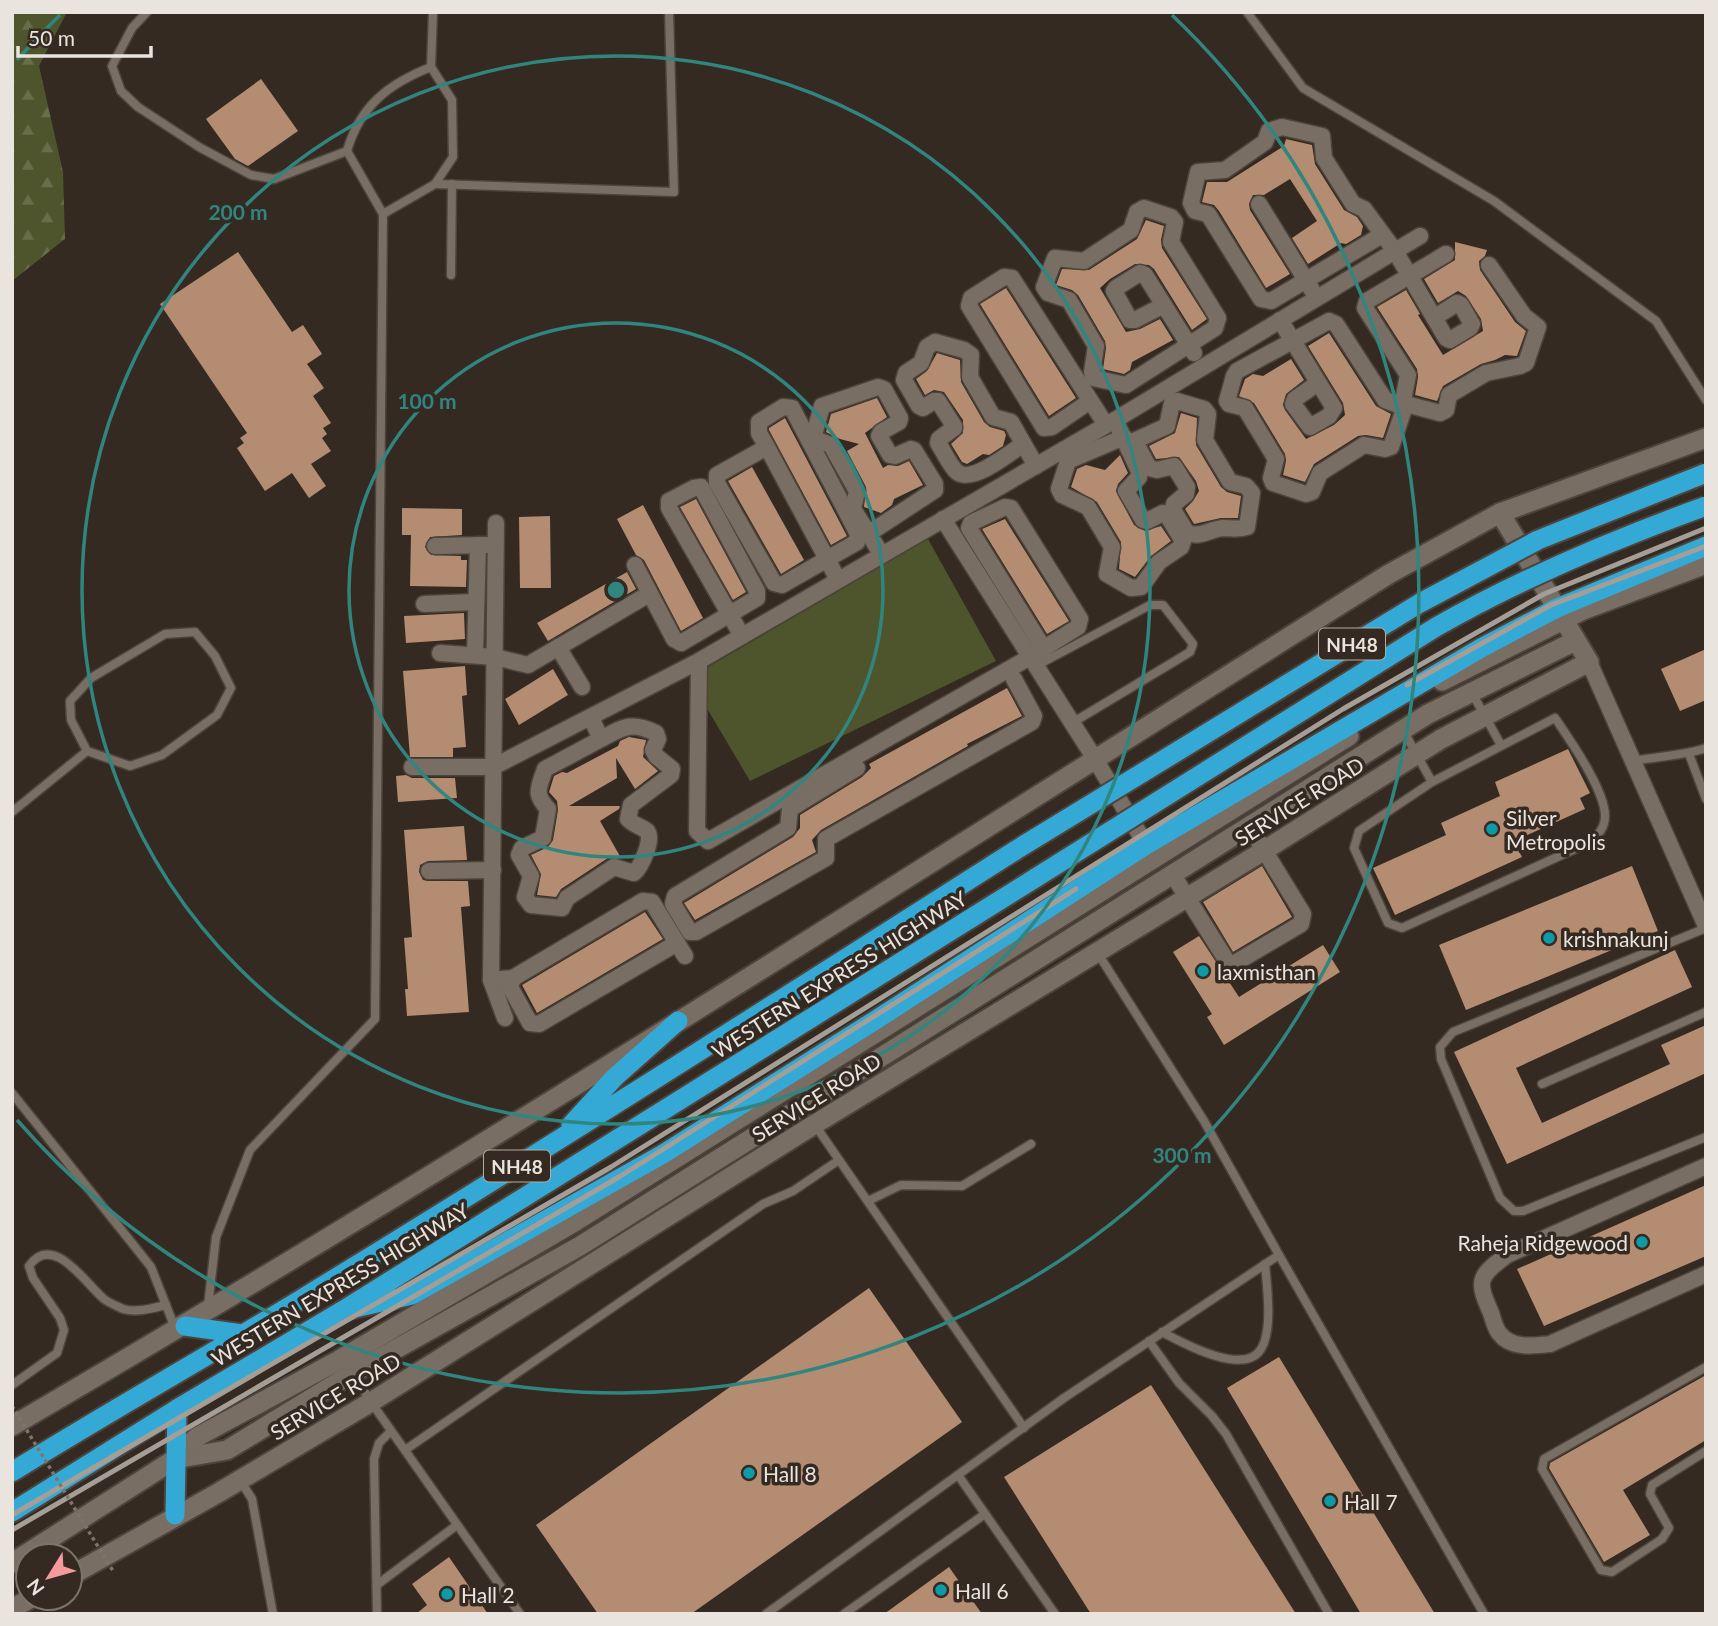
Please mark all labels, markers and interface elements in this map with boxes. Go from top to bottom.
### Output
scale bar [18,14,150,58]
text: 50 m [28,25,75,50]
text: 200 m [208,199,268,224]
text: 100 m [397,388,457,413]
centre of rings [604,578,628,602]
road number: NH48 [1319,628,1385,660]
street label: SERVICE ROAD [1230,751,1368,851]
place label: Silver Metropolis [1506,805,1606,854]
marker: Silver Metropolis [1484,821,1500,837]
street label: WESTERN EXPRESS HIGHWAY [707,884,972,1063]
place label: krishnakunj [1563,926,1668,951]
marker: krishnakunj [1541,930,1557,946]
place label: laxmisthan [1217,959,1316,984]
marker: laxmisthan [1195,963,1211,979]
street label: SERVICE ROAD [747,1047,885,1147]
text: 300 m [1152,1142,1212,1167]
road number: NH48 [484,1150,550,1182]
street label: WESTERN EXPRESS HIGHWAY [207,1197,474,1371]
place label: Raheja Ridgewood [1457,1230,1628,1255]
marker: Raheja Ridgewood [1634,1234,1650,1250]
street label: SERVICE ROAD [265,1347,405,1445]
place label: Hall 8 [763,1461,817,1486]
marker: Hall 8 [741,1465,757,1481]
place label: Hall 7 [1344,1489,1398,1514]
marker: Hall 7 [1322,1493,1338,1509]
north arrow [14,1542,84,1612]
text: N [21,1575,49,1600]
place label: Hall 6 [955,1578,1009,1603]
place label: Hall 2 [461,1582,515,1607]
marker: Hall 6 [933,1582,949,1598]
marker: Hall 2 [439,1586,455,1602]

